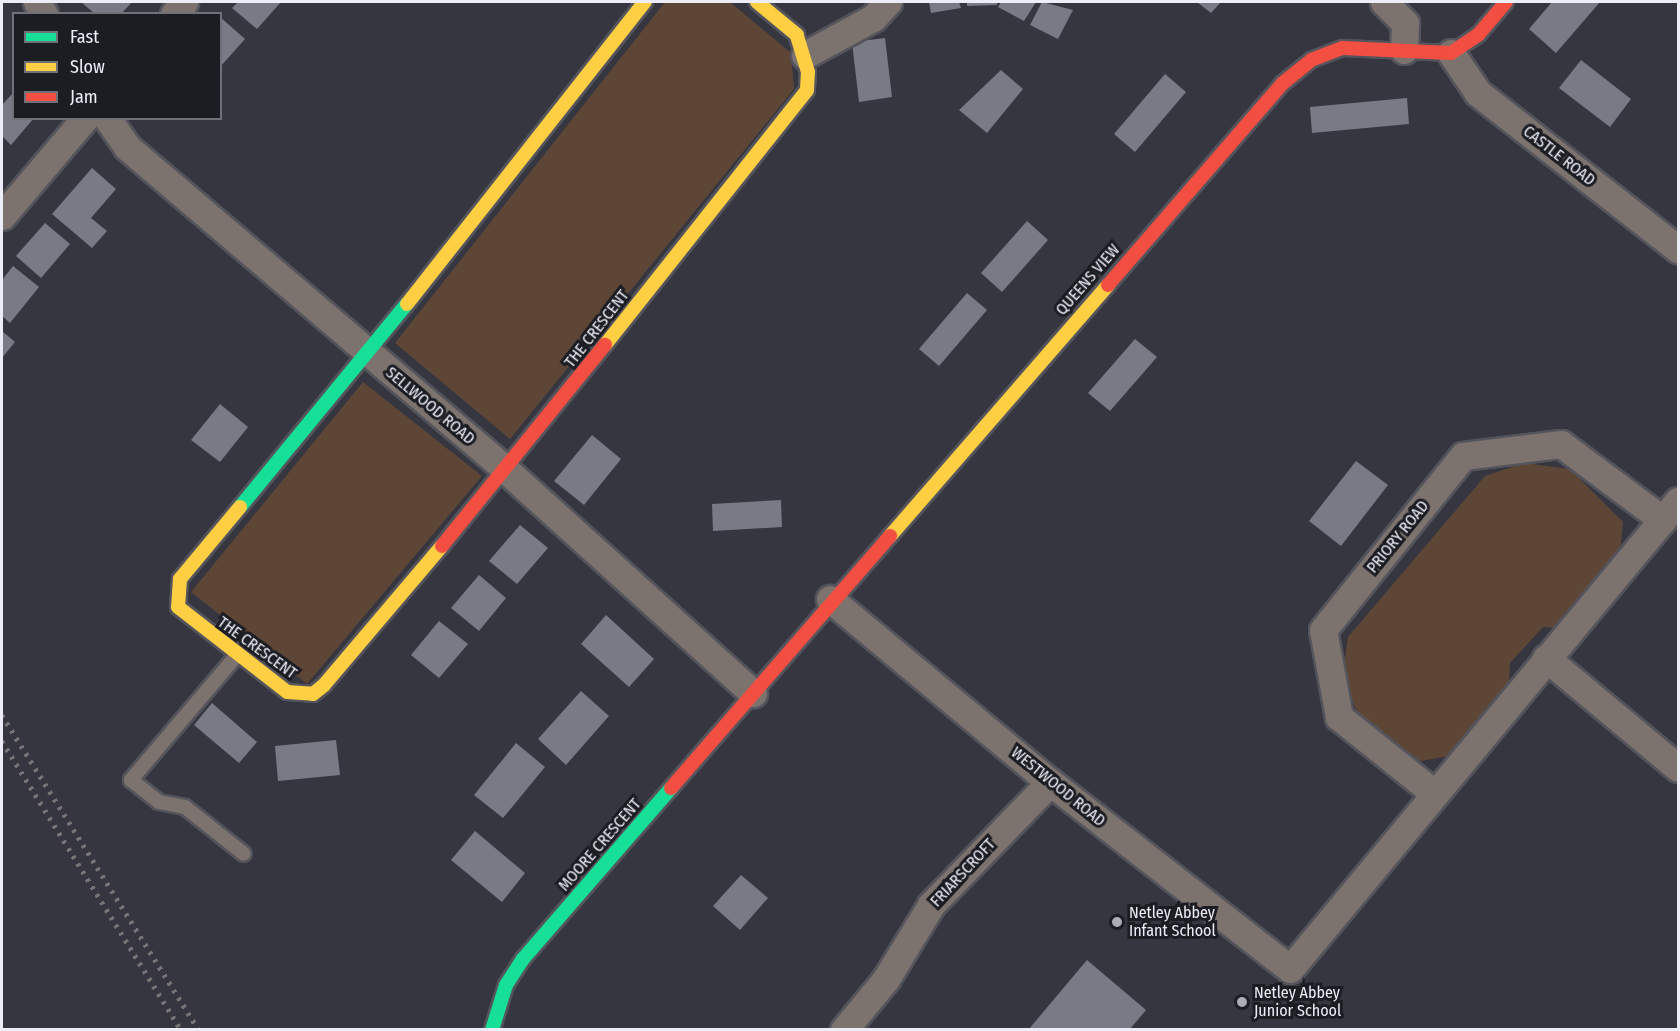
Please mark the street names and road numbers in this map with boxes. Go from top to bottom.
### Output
street label: CASTLE ROAD [1519,122,1599,190]
street label: QUEENS VIEW [1052,241,1124,319]
street label: THE CRESCENT [561,286,633,372]
street label: SELLWOOD ROAD [382,363,478,449]
street label: PRIORY ROAD [1363,497,1433,577]
street label: THE CRESCENT [214,613,300,683]
street label: WESTWOOD ROAD [1007,743,1109,831]
street label: MOORE CRESCENT [555,795,645,895]
street label: FRIARSCROFT [927,835,999,911]

